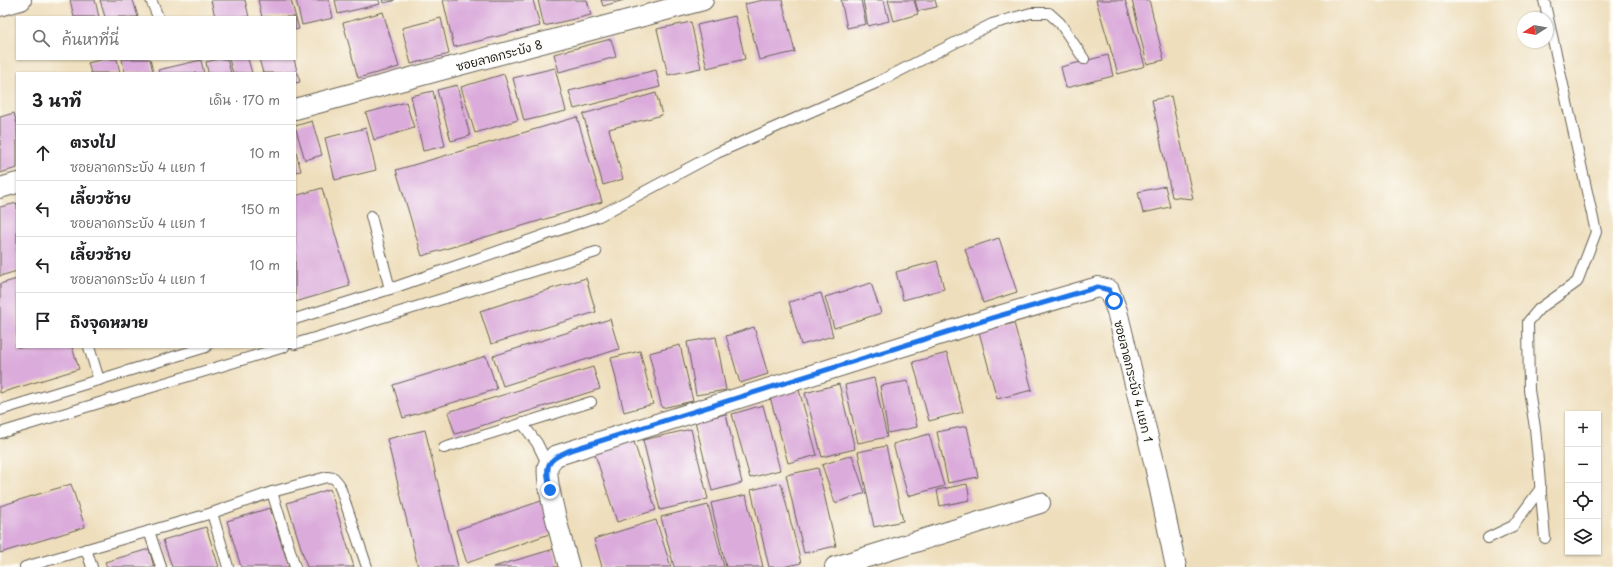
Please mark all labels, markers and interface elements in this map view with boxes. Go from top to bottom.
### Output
north arrow [1517,12,1553,48]
search box [16,16,296,60]
icon: search [30,27,52,49]
text: ค้นหาที่นี่ [62,27,119,50]
street label: ซอยลาดกระบัง 8 [454,35,544,75]
text: 3 นาที [32,87,81,113]
text: เดิน · 170 m [209,90,280,109]
text: ตรงไป [70,130,116,153]
icon: ahead [32,142,54,164]
text: 10 m [250,143,280,162]
text: ซอยลาดกระบัง 4 แยก 1 [70,157,206,176]
text: เลี้ยวซ้าย [70,186,131,209]
icon: left [32,198,54,220]
text: 150 m [241,199,280,218]
text: ซอยลาดกระบัง 4 แยก 1 [70,213,206,232]
text: เลี้ยวซ้าย [70,242,131,265]
icon: left [32,254,54,276]
text: 10 m [250,255,280,274]
text: ซอยลาดกระบัง 4 แยก 1 [70,269,206,288]
route start [1105,292,1123,310]
icon: arrive [32,310,54,332]
text: ถึงจุดหมาย [70,310,148,333]
street label: ซอยลาดกระบัง 4 แยก 1 [1110,318,1158,444]
map controls [1565,411,1601,555]
button: + [1565,411,1601,447]
button: − [1565,447,1601,483]
route end [541,481,559,499]
button: locate [1565,483,1601,519]
button: layers [1565,519,1601,555]

